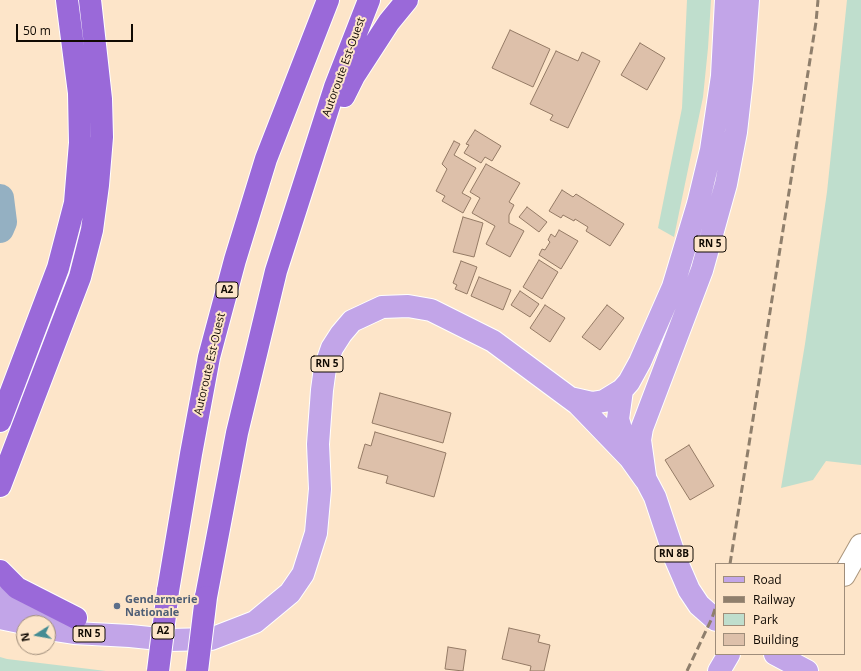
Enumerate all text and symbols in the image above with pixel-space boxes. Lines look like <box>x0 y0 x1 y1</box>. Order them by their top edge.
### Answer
scale bar <box>18 16 135 42</box>
street label: Autoroute Est-Ouest <box>320 16 368 118</box>
text: 50 m <box>23 22 51 39</box>
road number: RN 5 <box>694 236 726 252</box>
road number: A2 <box>216 282 238 298</box>
street label: Autoroute Est-Ouest <box>192 312 228 416</box>
road number: RN 5 <box>311 356 343 372</box>
road number: RN 8B <box>655 546 693 562</box>
legend <box>715 563 845 655</box>
text: Road <box>753 571 782 588</box>
text: Railway <box>753 591 795 608</box>
place label: Gendarmerie Nationale <box>125 593 197 619</box>
marker: Gendarmerie Nationale <box>112 601 122 611</box>
text: Park <box>753 611 778 628</box>
north arrow <box>16 615 56 655</box>
road number: A2 <box>152 623 174 639</box>
road number: RN 5 <box>73 626 105 642</box>
text: N <box>16 631 33 643</box>
text: Building <box>753 631 798 648</box>

